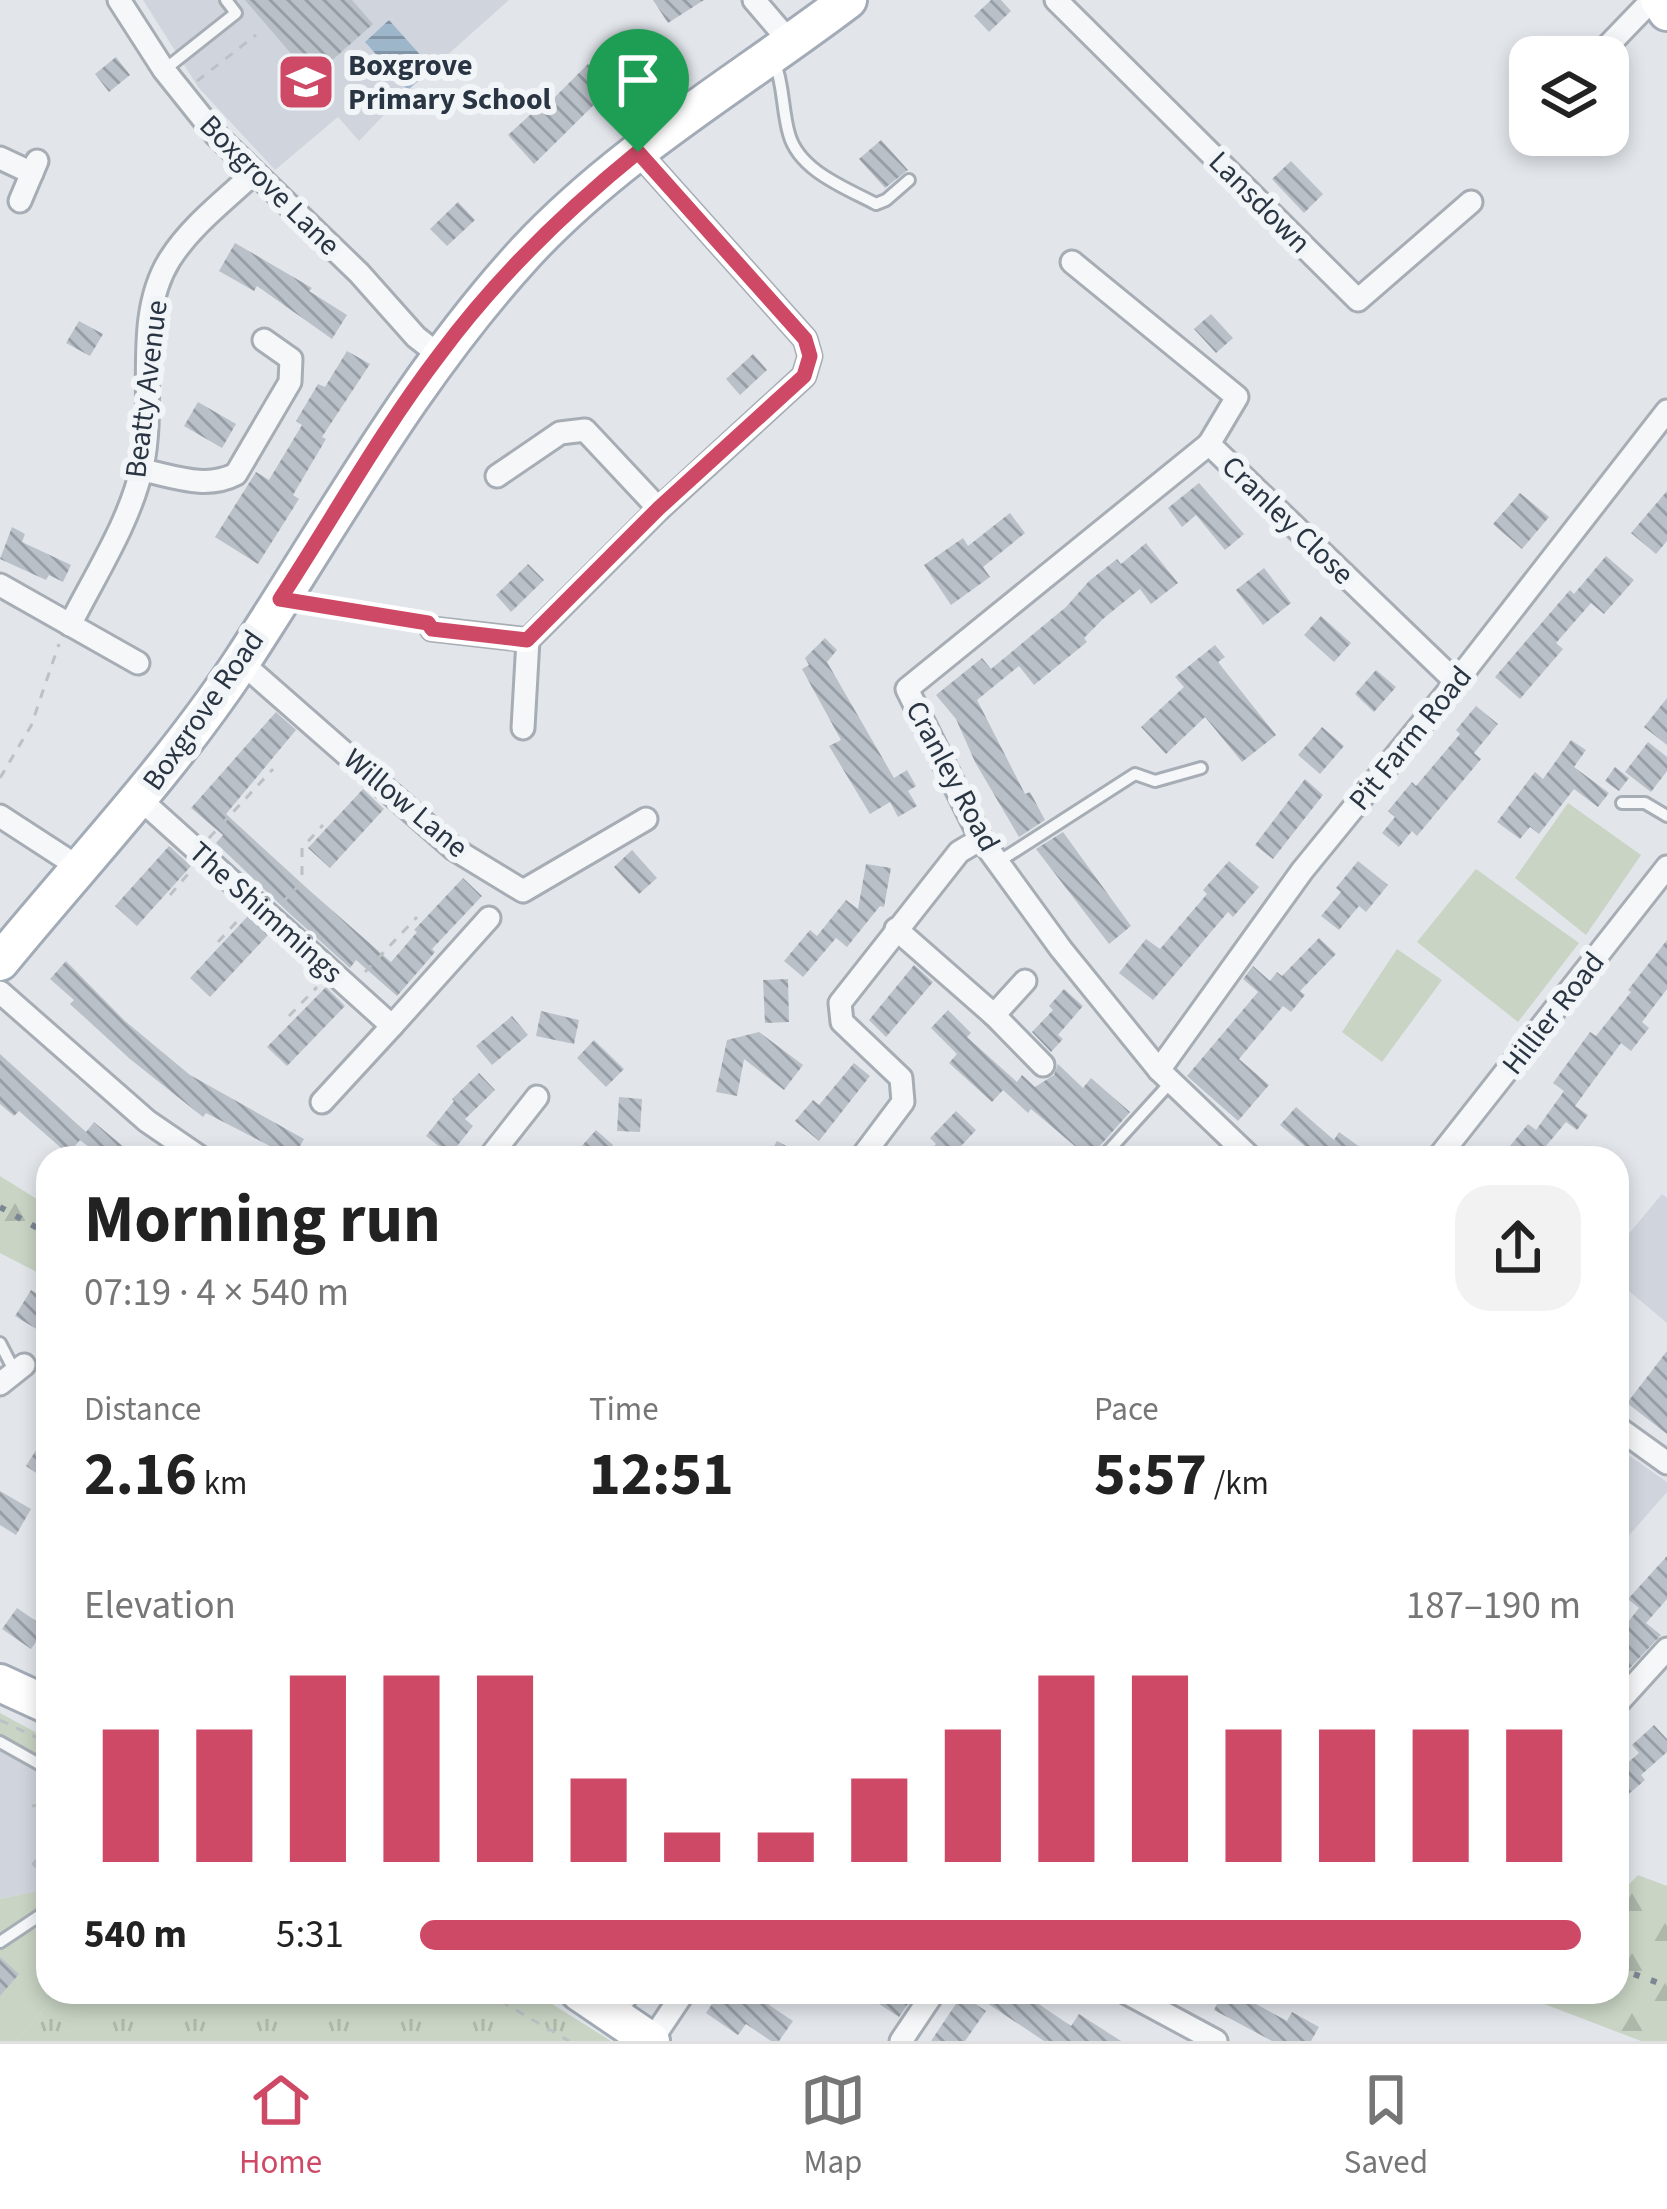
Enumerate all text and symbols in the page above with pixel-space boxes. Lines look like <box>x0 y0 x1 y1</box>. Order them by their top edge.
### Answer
pin <box>587 29 689 152</box>
map controls <box>1509 36 1629 156</box>
button: layers <box>1509 36 1629 156</box>
place label: Boxgrove Primary School <box>348 44 552 121</box>
icon: arrive <box>605 47 671 113</box>
school or university icon: Boxgrove Primary School <box>275 51 337 113</box>
street label: Boxgrove Lane <box>189 105 350 266</box>
street label: Lansdown <box>1199 141 1321 263</box>
street label: Beatty Avenue <box>114 298 179 480</box>
street label: Cranley Close <box>1212 446 1364 595</box>
street label: Boxgrove Road <box>132 621 275 799</box>
street label: Pit Farm Road <box>1339 657 1482 820</box>
street label: Cranley Road <box>895 693 1010 859</box>
street label: Willow Lane <box>334 738 477 868</box>
street label: The Shimmings <box>179 831 352 993</box>
street label: Hillier Road <box>1492 943 1615 1084</box>
text: Morning run <box>84 1173 441 1267</box>
button: share <box>1455 1185 1581 1311</box>
text: 07:19 · 4 × 540 m <box>84 1265 349 1321</box>
text: Distance <box>84 1386 201 1433</box>
text: Time <box>589 1386 659 1433</box>
text: Pace <box>1094 1386 1159 1433</box>
text: 2.16 <box>84 1433 197 1518</box>
text: 12:51 <box>589 1433 734 1518</box>
text: 5:57 <box>1094 1433 1207 1518</box>
text: km <box>197 1460 247 1507</box>
text: /km <box>1207 1460 1269 1507</box>
text: Elevation <box>84 1578 236 1634</box>
text: 187–190 m <box>1406 1578 1581 1634</box>
text: 540 m <box>84 1907 187 1963</box>
text: 5:31 <box>276 1907 344 1963</box>
tab: Home <box>239 2067 322 2186</box>
tab: Map <box>800 2067 866 2186</box>
tab: Saved <box>1344 2067 1428 2186</box>

